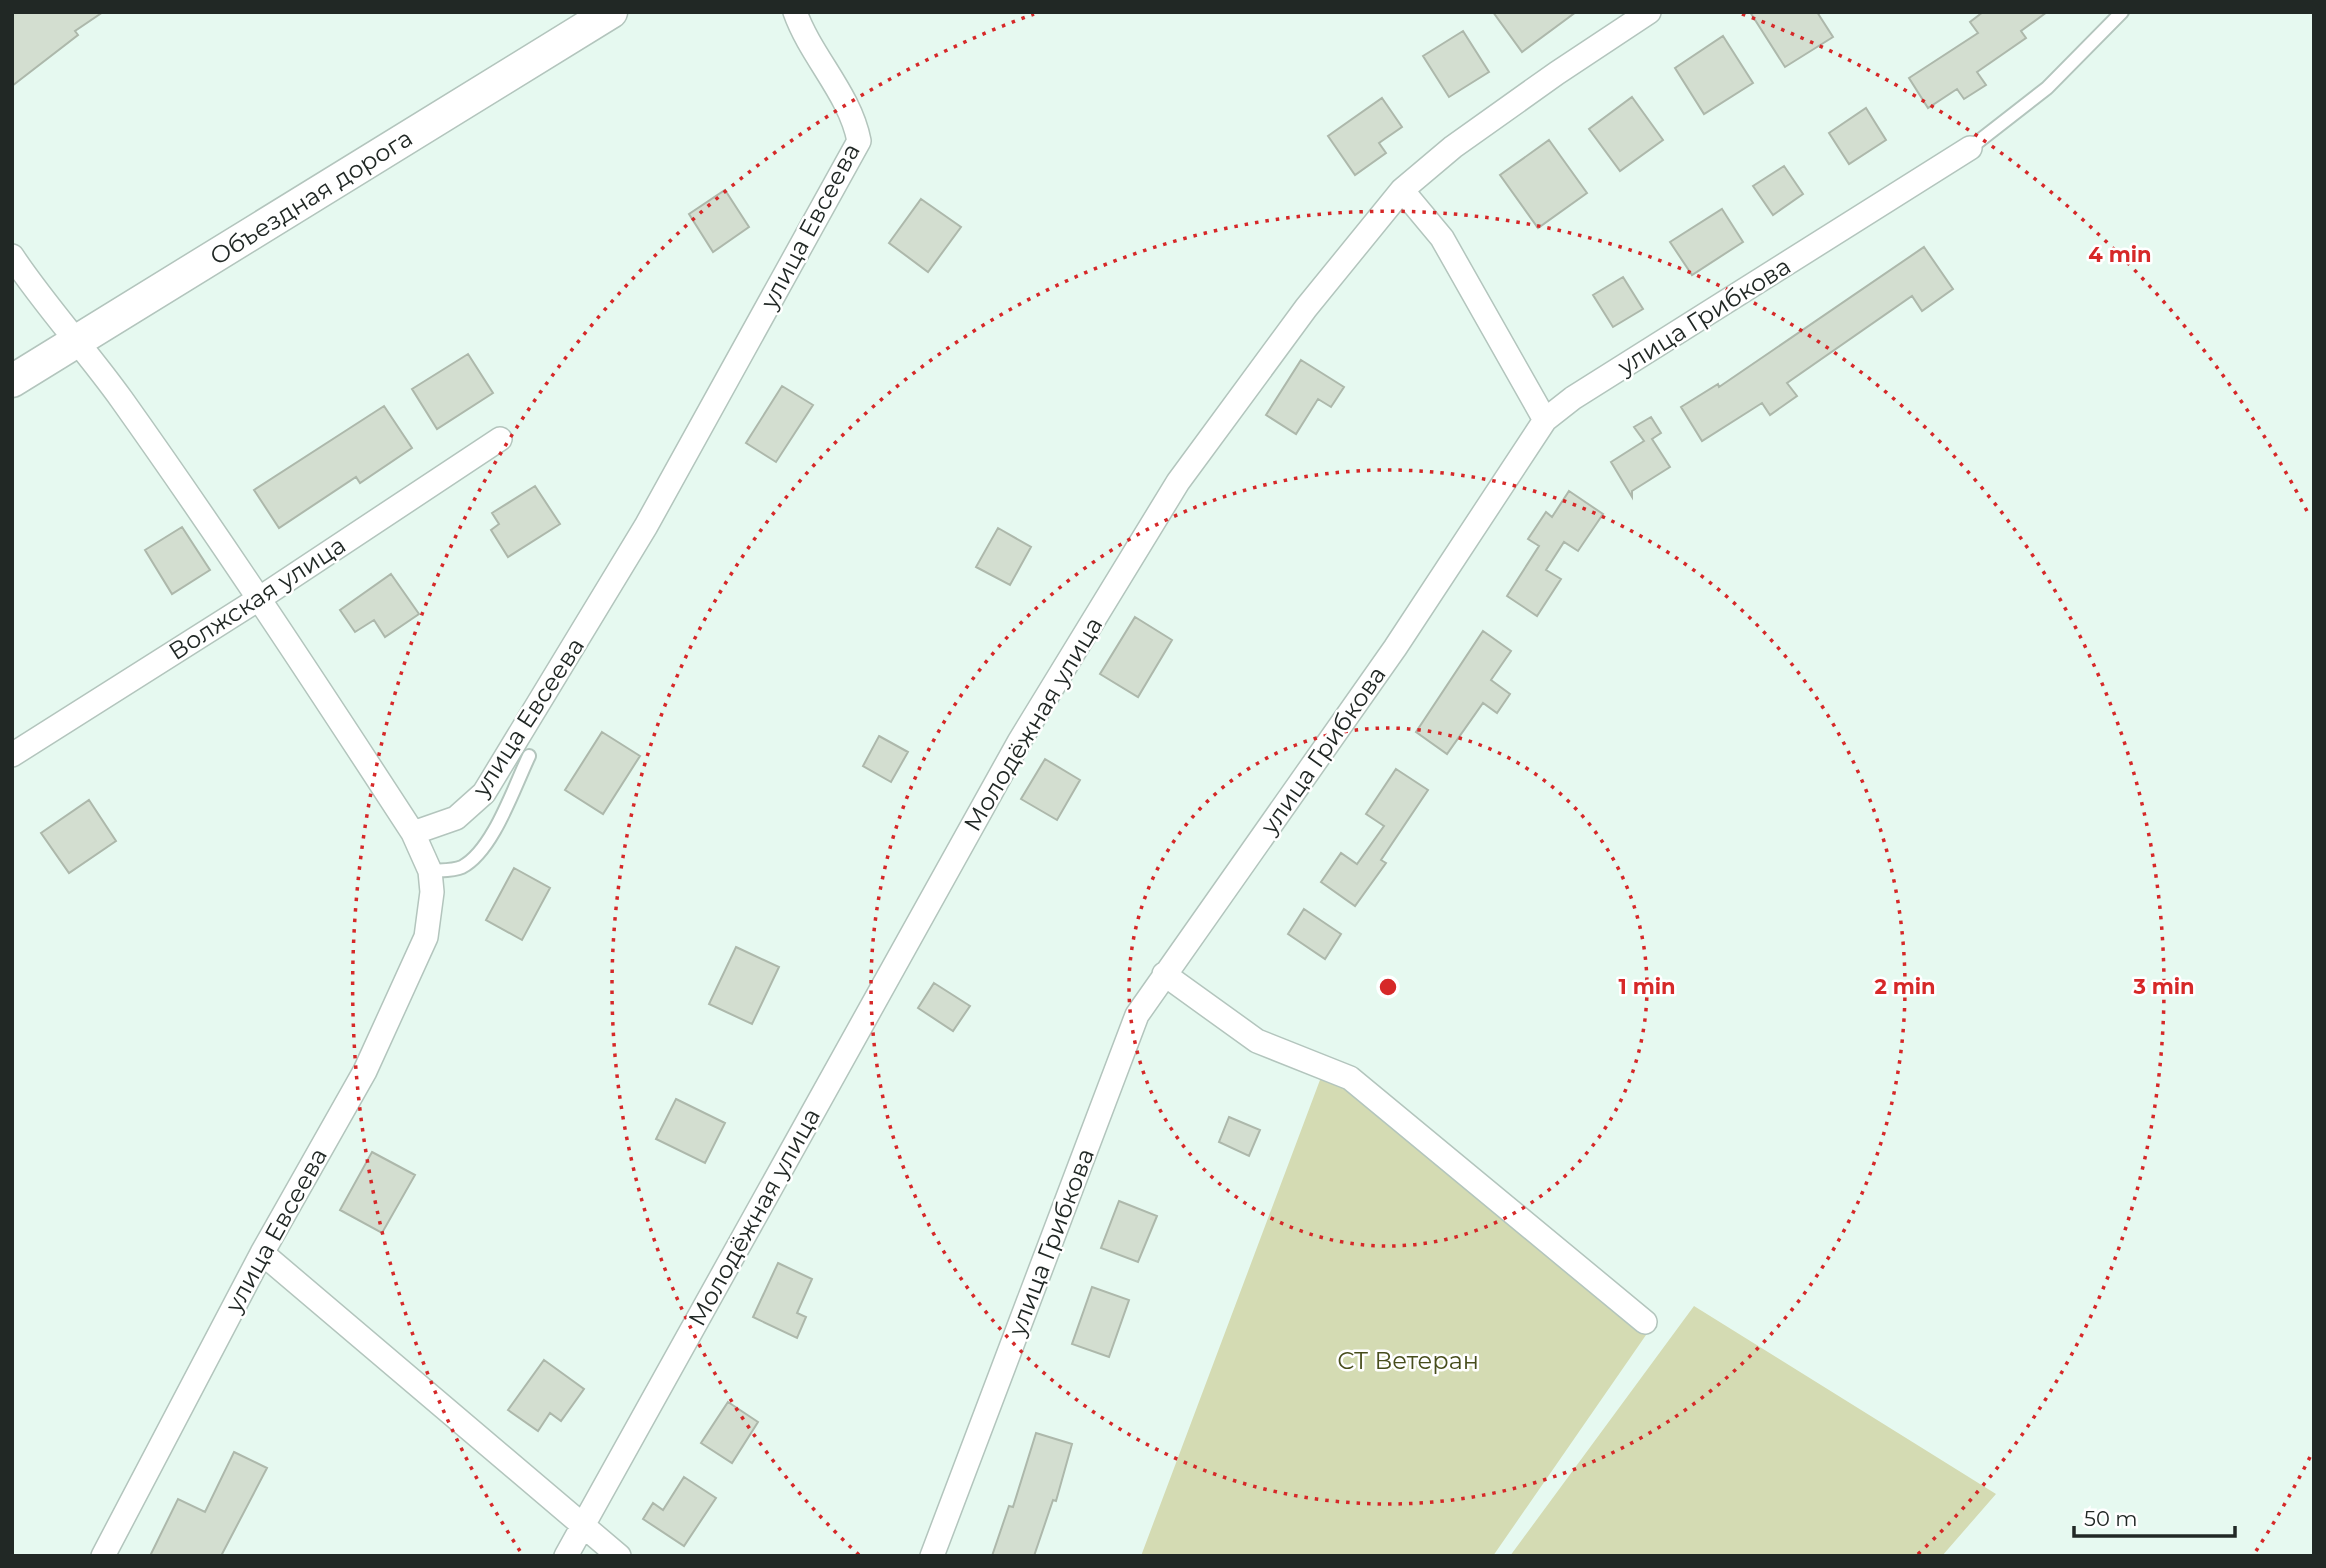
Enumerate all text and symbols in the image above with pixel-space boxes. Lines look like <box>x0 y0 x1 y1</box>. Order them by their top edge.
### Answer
street label: Объездная дорога <box>205 123 417 271</box>
street label: улица Евсеева <box>754 138 866 315</box>
text: 4 min <box>2088 242 2152 267</box>
street label: улица Грибкова <box>1611 251 1796 381</box>
street label: Волжская улица <box>163 530 351 666</box>
street label: Молодёжная улица <box>958 612 1108 836</box>
street label: улица Евсеева <box>465 632 590 803</box>
street label: улица Грибкова <box>1254 660 1392 840</box>
text: 1 min <box>1618 974 1676 999</box>
text: 2 min <box>1874 974 1936 999</box>
text: 3 min <box>2132 974 2195 999</box>
centre of rings <box>1376 975 1400 999</box>
street label: Молодёжная улица <box>682 1103 826 1331</box>
street label: улица Евсеева <box>218 1143 333 1318</box>
street label: улица Грибкова <box>1002 1144 1100 1341</box>
park label: СТ Ветеран <box>1337 1346 1479 1375</box>
scale bar <box>2074 1494 2235 1538</box>
text: 50 m <box>2084 1506 2138 1531</box>

